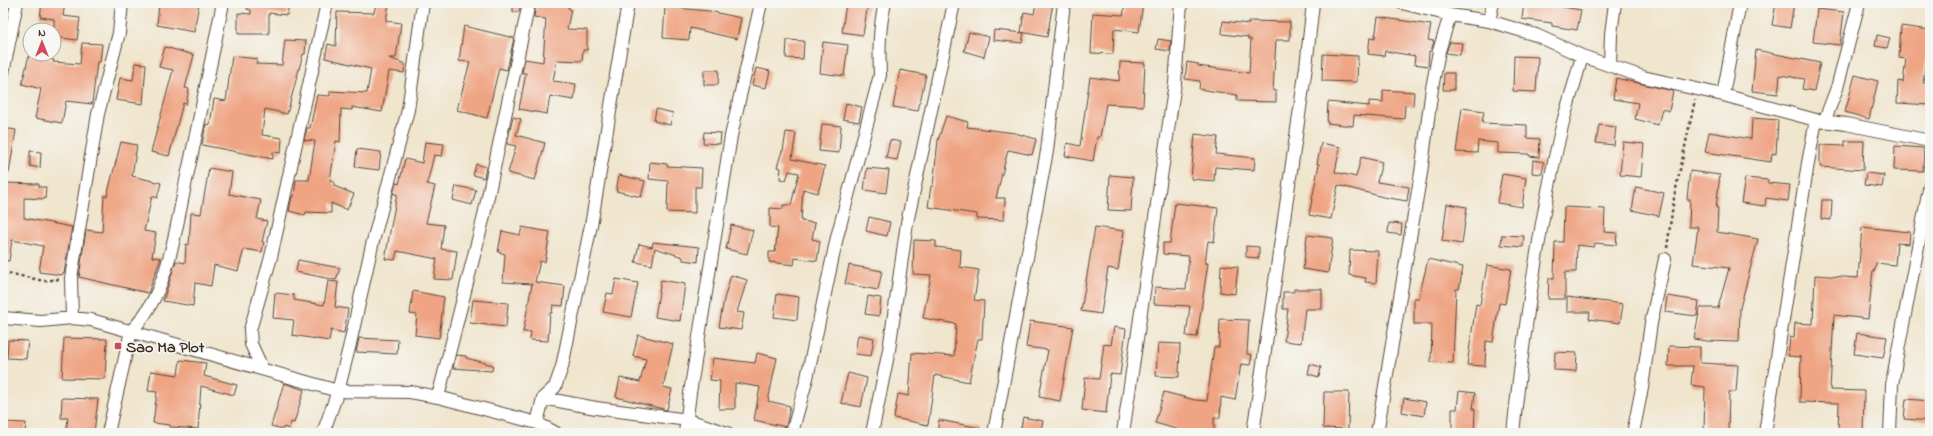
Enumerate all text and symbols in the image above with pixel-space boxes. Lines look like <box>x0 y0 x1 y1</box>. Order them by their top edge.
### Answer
north arrow <box>22 22 62 62</box>
text: N <box>38 25 46 41</box>
place label: Sao Ma Plot <box>126 336 205 360</box>
marker: Sao Ma Plot <box>113 341 123 351</box>

